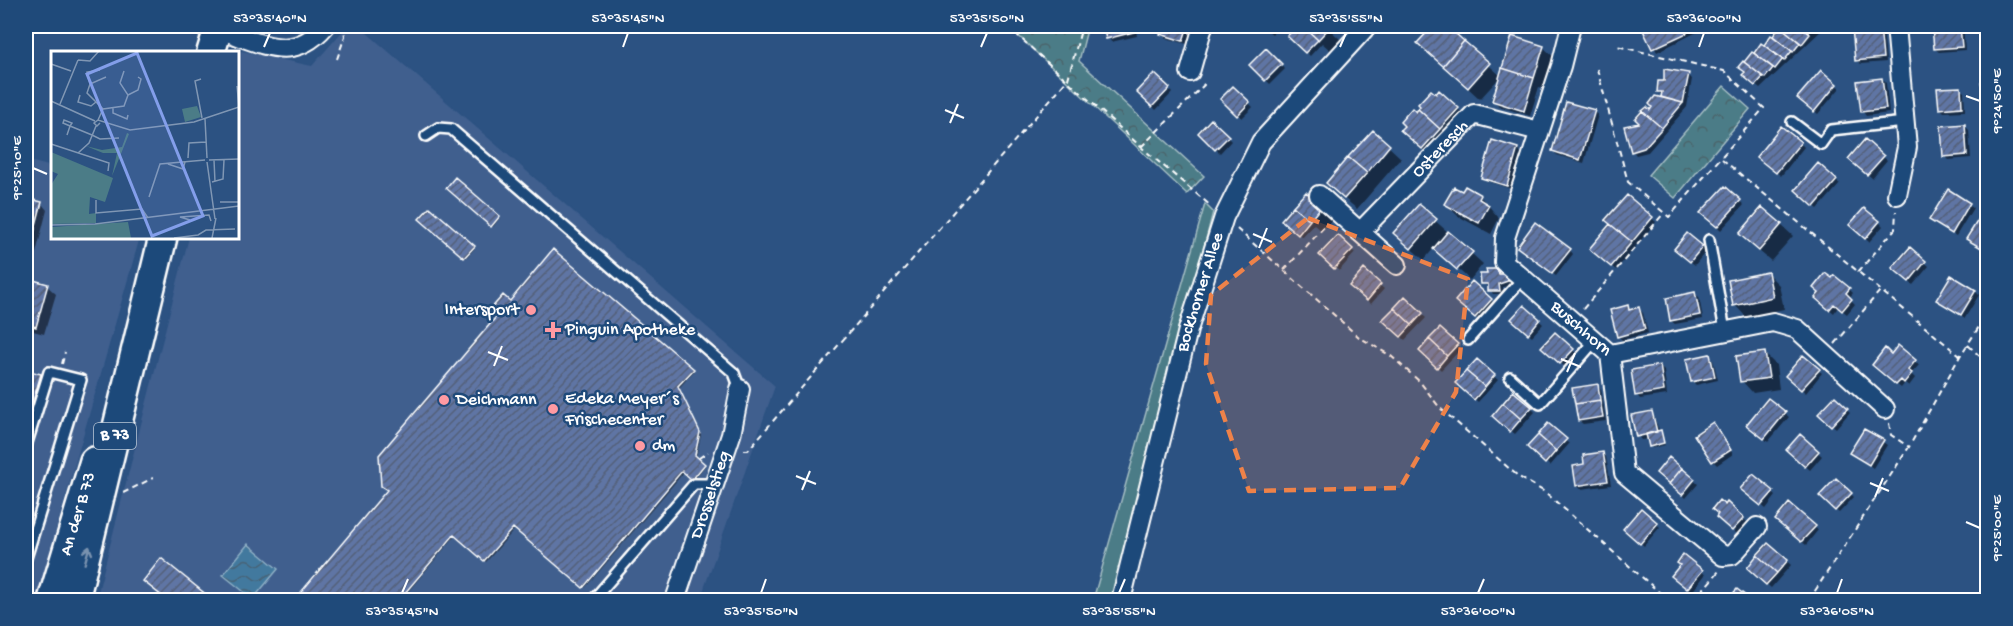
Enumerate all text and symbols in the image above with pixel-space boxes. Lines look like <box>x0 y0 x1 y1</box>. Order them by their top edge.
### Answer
text: 53°35'40"N <box>233 10 307 28</box>
text: 53°35'45"N <box>592 10 665 28</box>
text: 53°35'50"N <box>950 10 1024 28</box>
text: 53°35'55"N <box>1309 10 1383 28</box>
text: 53°36'00"N <box>1667 10 1742 28</box>
inset map <box>51 51 238 238</box>
text: 9°24'50"E <box>1989 68 2007 134</box>
street label: Osteresch <box>1408 115 1473 182</box>
text: 9°25'10"E <box>9 136 27 201</box>
street label: Bockhorner Allee <box>1172 229 1229 355</box>
street label: Buschhorn <box>1545 296 1616 361</box>
place label: Intersport <box>445 300 521 321</box>
marker: Intersport <box>524 303 538 317</box>
place label: Pinguin Apotheke <box>564 320 696 341</box>
marker: Pinguin Apotheke <box>546 323 560 337</box>
place label: Edeka Meyer´s Frischecenter <box>564 389 680 431</box>
place label: Deichmann <box>455 390 537 411</box>
marker: Deichmann <box>437 393 451 407</box>
marker: Edeka Meyer´s Frischecenter <box>546 402 560 416</box>
road number: B 73 <box>94 423 136 449</box>
place label: dm <box>652 436 676 457</box>
marker: dm <box>633 439 647 453</box>
street label: Drosselstieg <box>686 448 735 543</box>
street label: An der B 73 <box>56 470 101 558</box>
text: 9°25'00"E <box>1989 494 2007 562</box>
one-way arrow <box>82 546 93 565</box>
text: 53°35'45"N <box>366 603 439 621</box>
text: 53°35'50"N <box>724 603 798 621</box>
text: 53°35'55"N <box>1082 603 1156 621</box>
text: 53°36'00"N <box>1441 603 1516 621</box>
text: 53°36'05"N <box>1800 603 1874 621</box>

